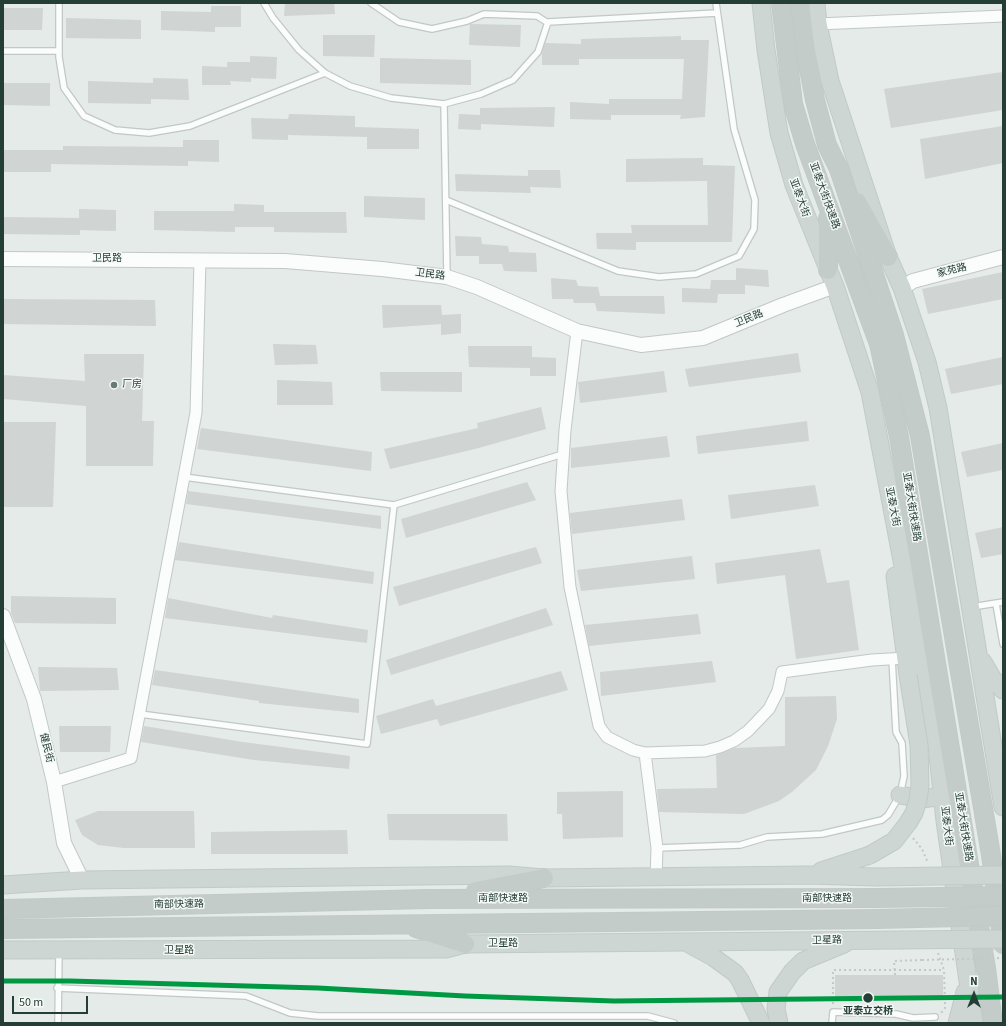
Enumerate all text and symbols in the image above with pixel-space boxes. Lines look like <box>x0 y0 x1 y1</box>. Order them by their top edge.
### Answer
street label: 亚泰大街快速路 <box>806 161 842 231</box>
street label: 亚泰大街 <box>787 177 811 219</box>
street label: 卫民路 <box>92 253 122 265</box>
street label: 家苑路 <box>936 262 968 280</box>
street label: 卫民路 <box>414 267 446 283</box>
street label: 卫民路 <box>733 308 765 330</box>
place label: 厂房 <box>122 379 142 391</box>
marker: 厂房 <box>109 380 119 390</box>
street label: 亚泰大街快速路 <box>900 471 922 543</box>
street label: 亚泰大街 <box>882 486 902 528</box>
street label: 健民街 <box>37 732 55 764</box>
street label: 亚泰大街快速路 <box>952 791 974 863</box>
street label: 亚泰大街 <box>938 805 954 847</box>
street label: 南部快速路 <box>478 893 528 905</box>
street label: 南部快速路 <box>802 893 852 905</box>
street label: 南部快速路 <box>154 899 204 911</box>
street label: 卫星路 <box>812 935 842 947</box>
street label: 卫星路 <box>488 938 518 950</box>
street label: 卫星路 <box>164 945 194 957</box>
north arrow <box>954 974 994 1014</box>
text: N <box>970 974 978 989</box>
scale bar <box>14 988 90 1014</box>
marker: 亚泰立交桥 <box>861 991 875 1005</box>
text: 50 m <box>19 994 43 1011</box>
place label: 亚泰立交桥 <box>843 1006 893 1018</box>

